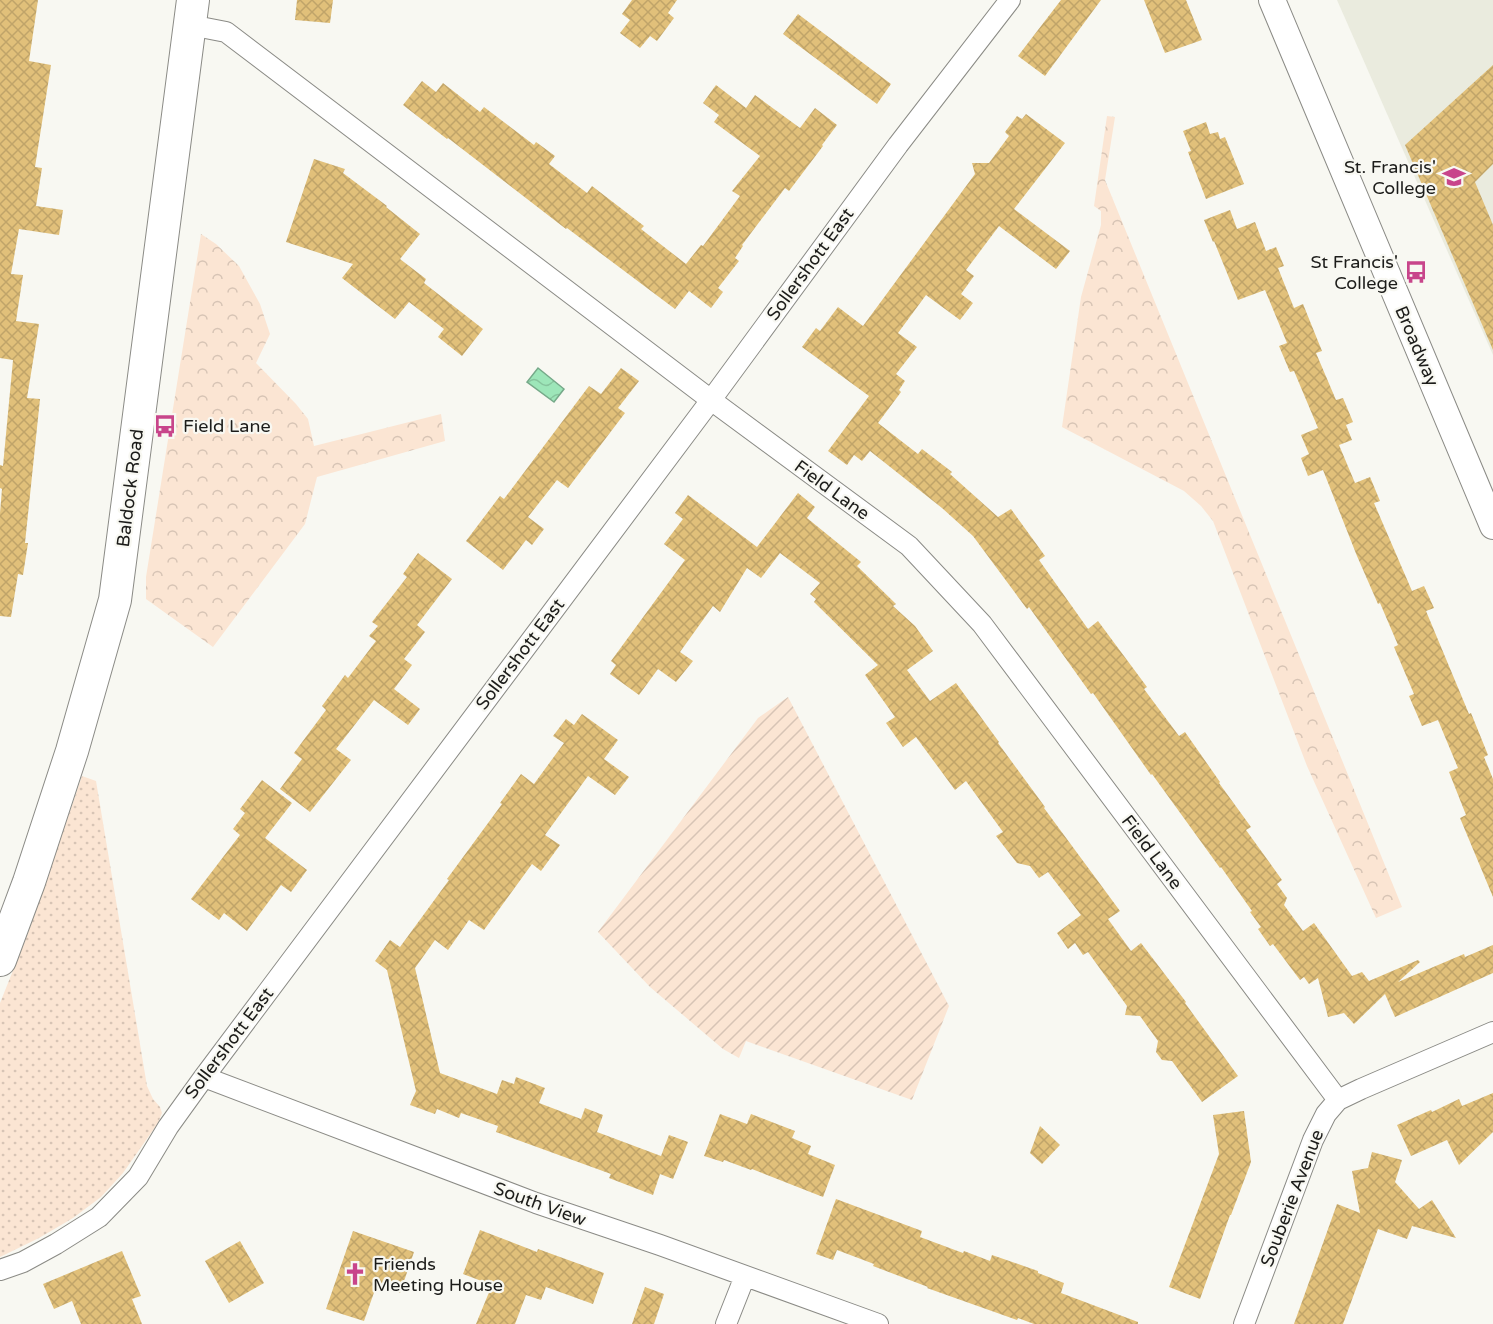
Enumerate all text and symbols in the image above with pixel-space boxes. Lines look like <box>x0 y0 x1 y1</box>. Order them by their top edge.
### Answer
place label: St. Francis' College <box>1344 156 1436 199</box>
school or university icon: St. Francis' College <box>1441 164 1467 190</box>
street label: Sollershott East <box>762 203 858 325</box>
place label: St Francis' College <box>1311 251 1398 294</box>
bus stop icon: St Francis' College <box>1403 259 1429 285</box>
street label: Broadway <box>1390 303 1444 390</box>
bus stop icon: Field Lane <box>152 413 178 439</box>
place label: Field Lane <box>183 415 271 437</box>
street label: Baldock Road <box>112 428 148 548</box>
street label: Field Lane <box>790 455 874 525</box>
street label: Sollershott East <box>471 594 569 714</box>
street label: Field Lane <box>1117 810 1187 894</box>
street label: Sollershott East <box>180 983 278 1103</box>
street label: Souberie Avenue <box>1256 1126 1328 1270</box>
street label: South View <box>491 1177 589 1231</box>
place label: Friends Meeting House <box>373 1253 503 1296</box>
church icon: Friends Meeting House <box>342 1261 368 1287</box>

